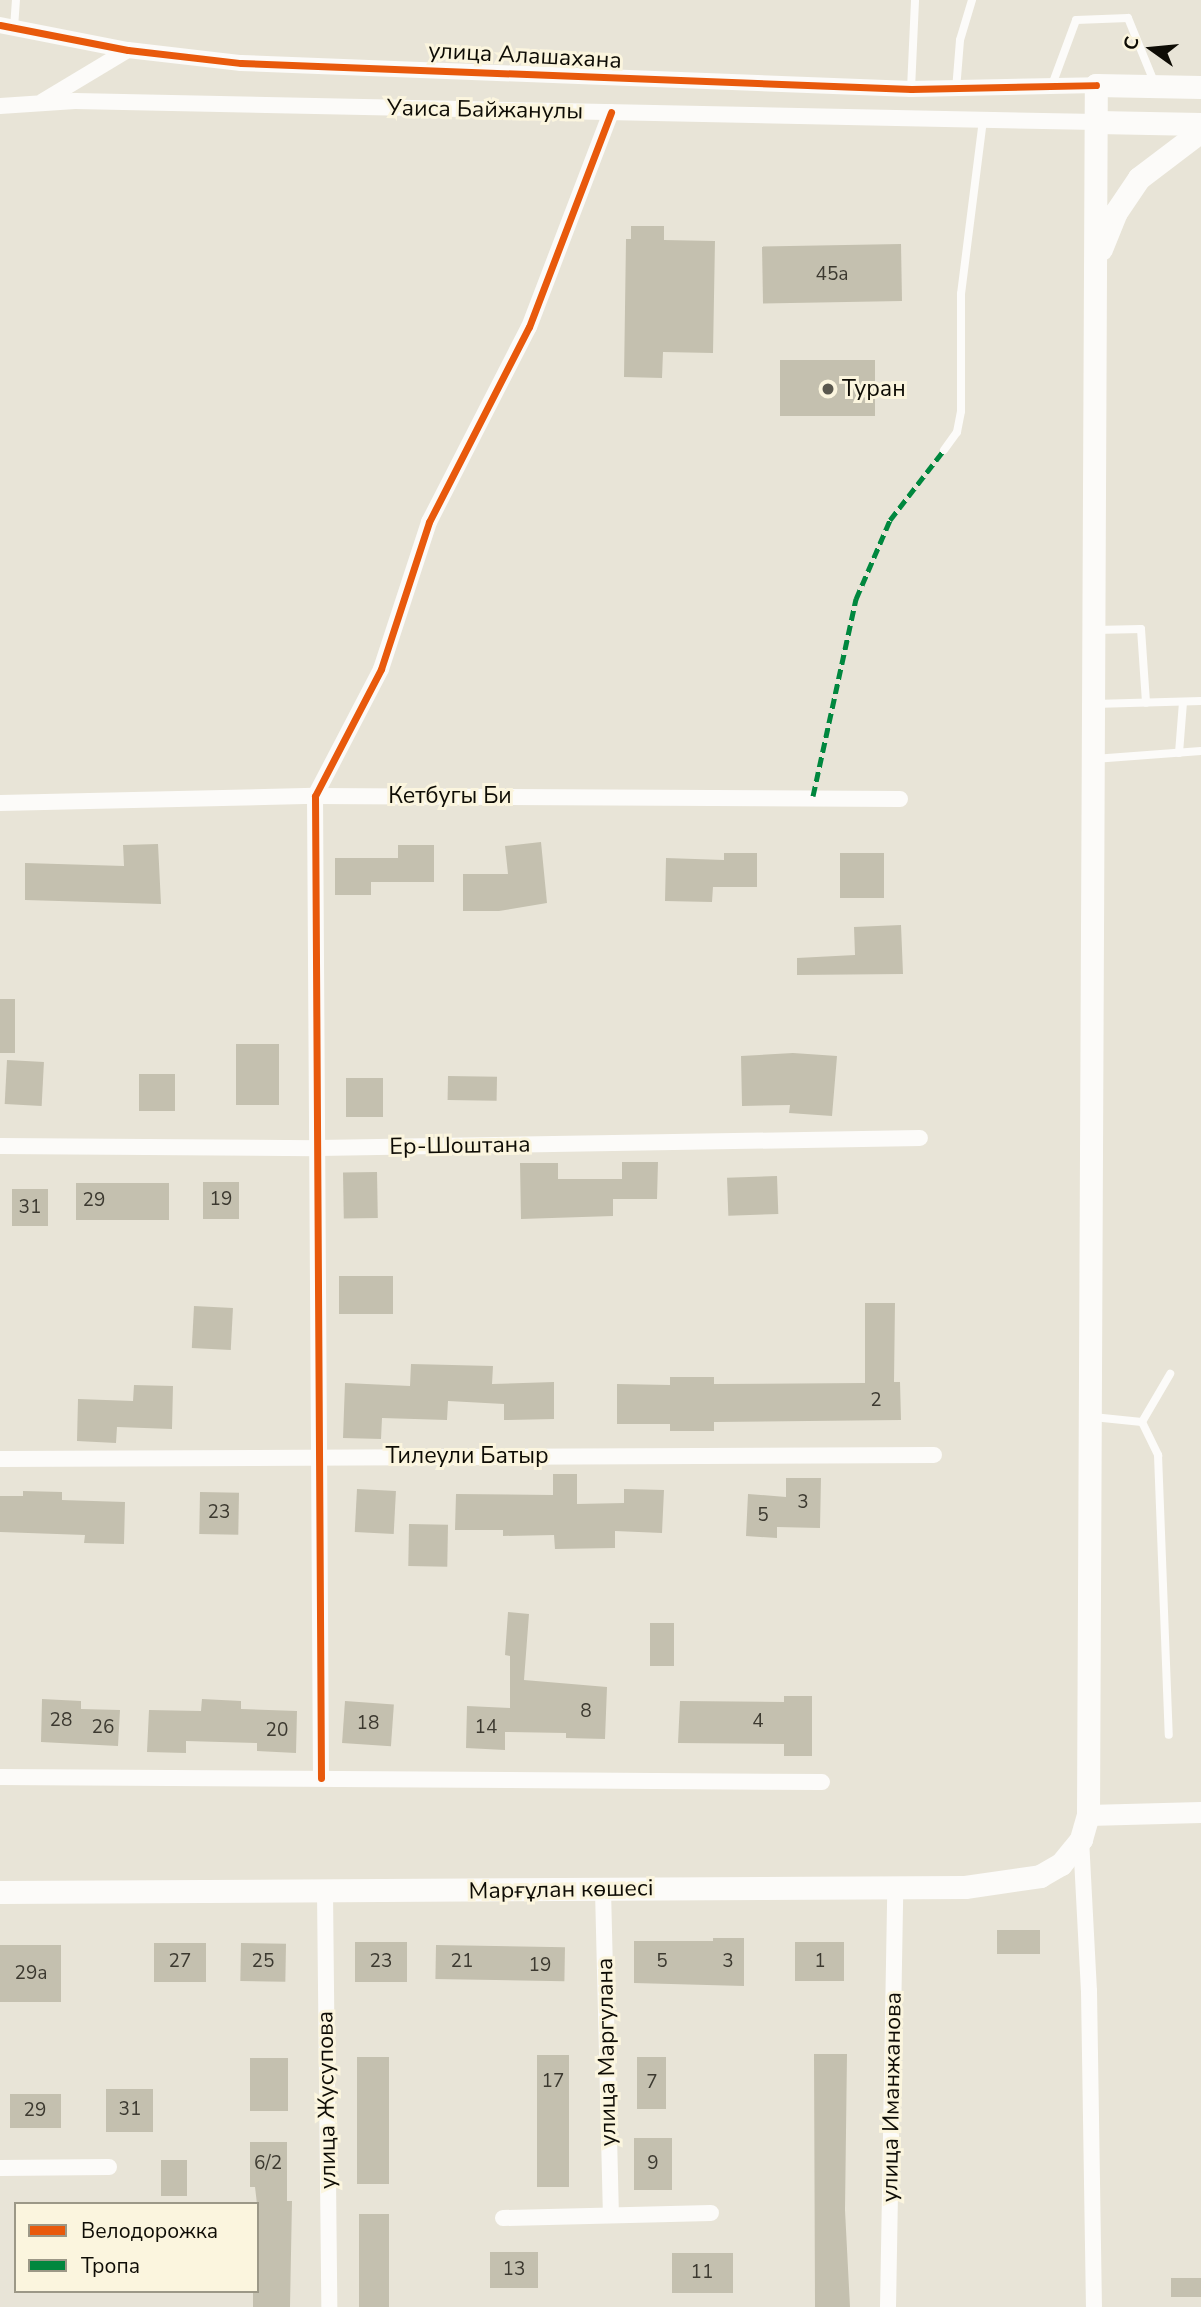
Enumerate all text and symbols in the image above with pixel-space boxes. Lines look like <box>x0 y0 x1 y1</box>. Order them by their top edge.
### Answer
north arrow <box>1117 14 1187 84</box>
text: С <box>1117 34 1146 53</box>
street label: улица Алашахана <box>428 37 622 75</box>
street label: Уаиса Байжанулы <box>387 94 583 126</box>
house number: 45а <box>815 264 849 286</box>
place label: Туран <box>842 375 906 403</box>
marker: Туран <box>820 381 836 397</box>
street label: Кетбугы Би <box>388 782 512 810</box>
street label: Ер-Шоштана <box>389 1131 531 1161</box>
house number: 19 <box>210 1189 232 1211</box>
house number: 29 <box>83 1190 105 1212</box>
house number: 31 <box>19 1197 41 1219</box>
house number: 2 <box>870 1390 882 1412</box>
street label: Тилеули Батыр <box>385 1442 549 1470</box>
house number: 3 <box>797 1492 809 1514</box>
house number: 23 <box>208 1502 230 1524</box>
house number: 5 <box>757 1505 769 1527</box>
house number: 8 <box>580 1701 592 1723</box>
house number: 28 <box>50 1710 72 1732</box>
house number: 4 <box>752 1711 764 1733</box>
house number: 18 <box>357 1713 379 1735</box>
house number: 26 <box>92 1717 114 1739</box>
house number: 14 <box>475 1717 497 1739</box>
house number: 20 <box>266 1720 288 1742</box>
street label: Марғұлан көшесі <box>468 1875 654 1905</box>
house number: 27 <box>169 1951 191 1973</box>
house number: 25 <box>252 1951 274 1973</box>
house number: 23 <box>370 1951 392 1973</box>
house number: 21 <box>451 1951 473 1973</box>
house number: 5 <box>656 1951 668 1973</box>
house number: 3 <box>722 1951 734 1973</box>
house number: 1 <box>814 1951 826 1973</box>
house number: 19 <box>529 1955 551 1977</box>
street label: улица Маргулана <box>592 1957 622 2147</box>
house number: 29а <box>14 1963 48 1985</box>
street label: улица Иманжанова <box>876 1992 908 2202</box>
street label: улица Жусупова <box>312 2011 342 2189</box>
house number: 17 <box>542 2071 564 2093</box>
house number: 7 <box>646 2072 658 2094</box>
house number: 31 <box>119 2099 141 2121</box>
house number: 29 <box>24 2100 46 2122</box>
house number: 6/2 <box>254 2153 282 2175</box>
house number: 9 <box>647 2153 659 2175</box>
legend <box>14 2202 259 2293</box>
text: Велодорожка <box>81 2217 218 2245</box>
text: Тропа <box>81 2252 140 2280</box>
house number: 13 <box>503 2259 525 2281</box>
house number: 11 <box>691 2262 713 2284</box>

